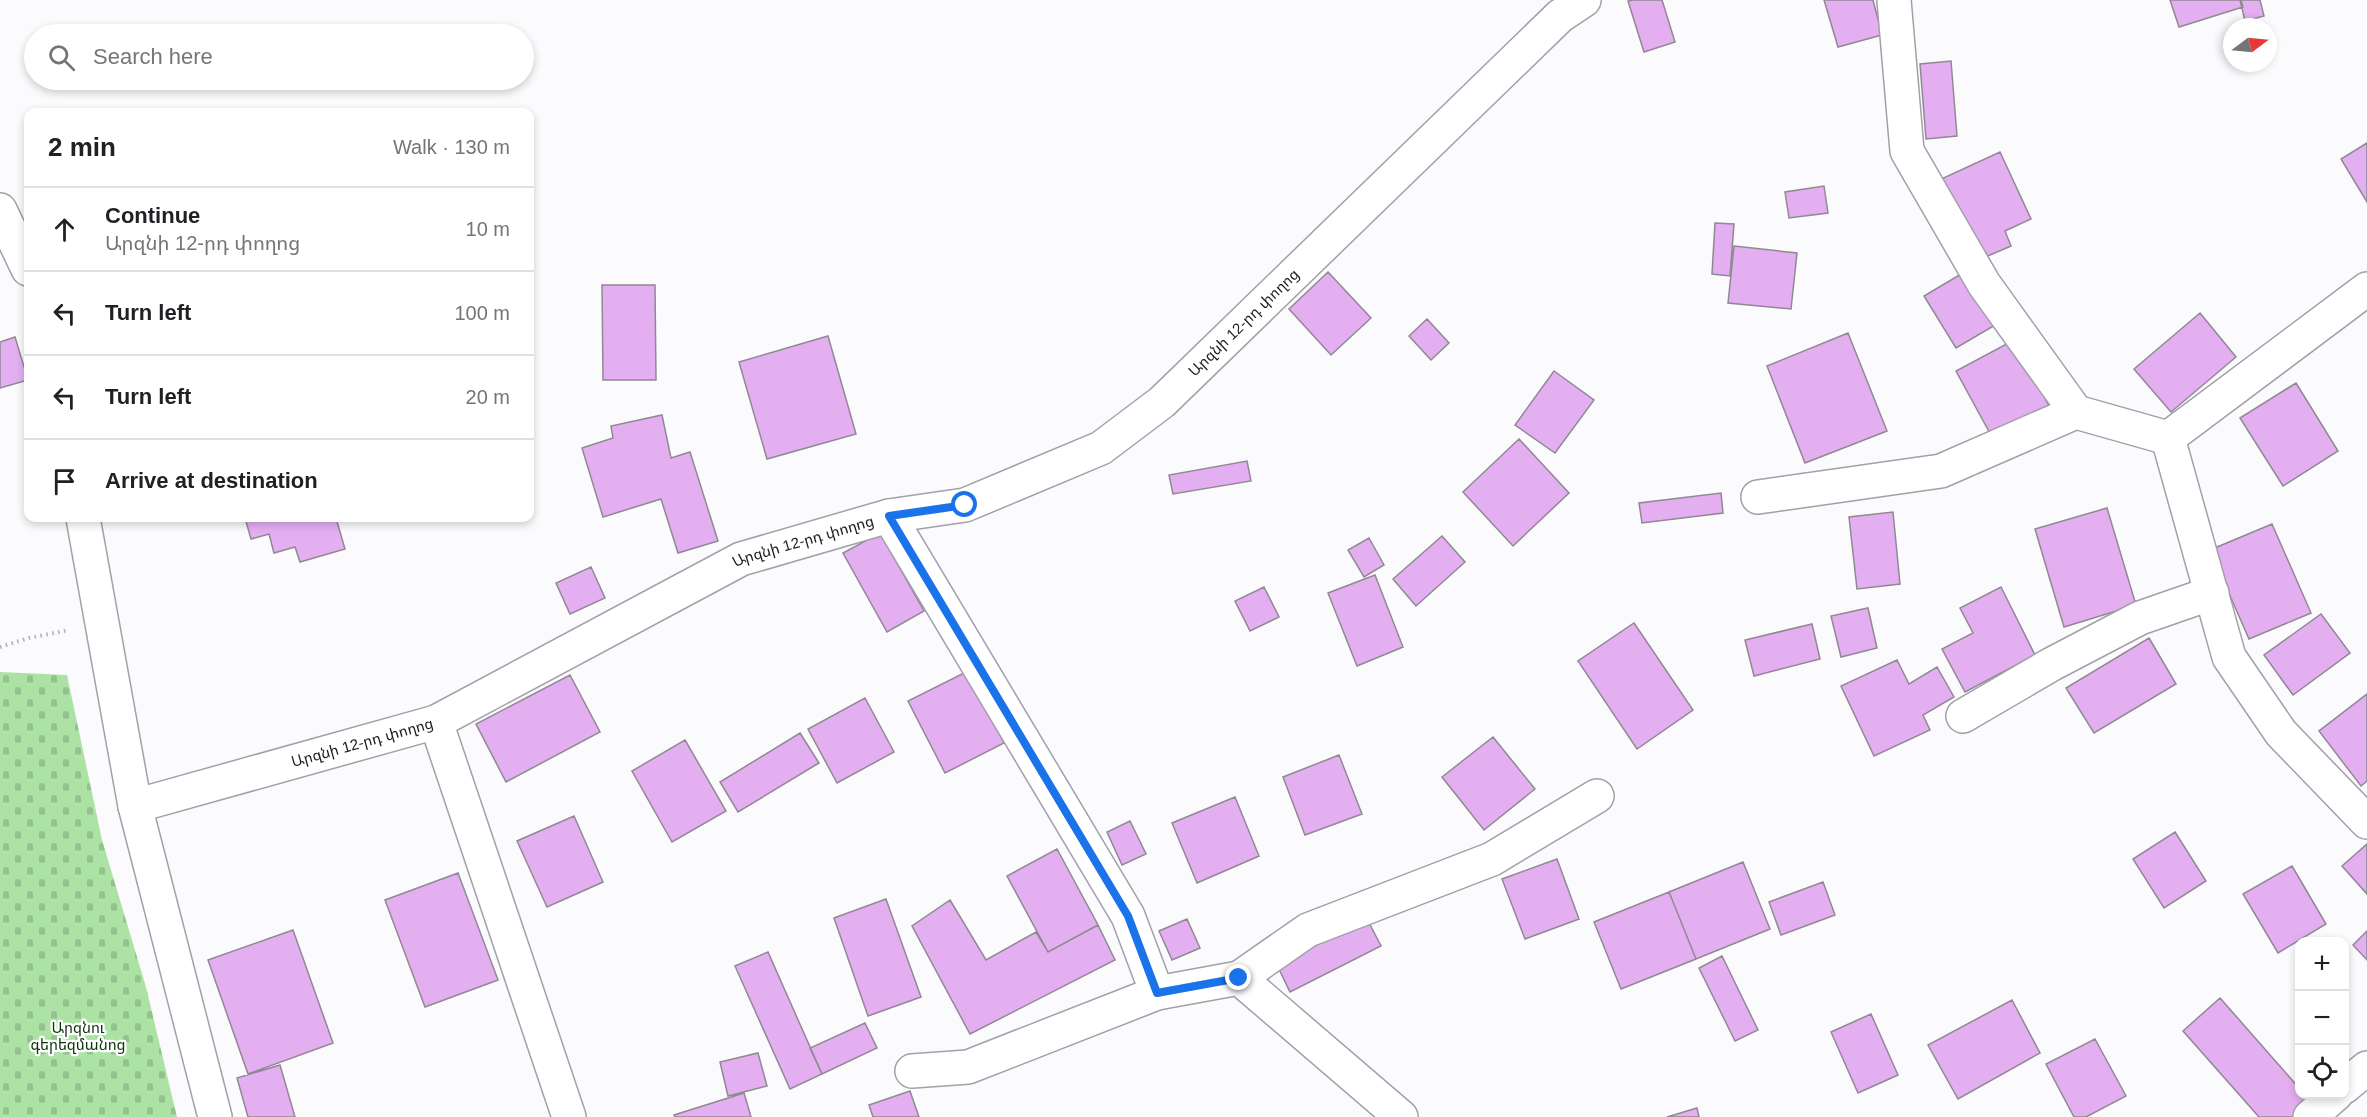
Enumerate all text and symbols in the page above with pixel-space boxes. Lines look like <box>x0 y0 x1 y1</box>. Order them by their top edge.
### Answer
north arrow <box>2223 18 2277 72</box>
search box <box>24 24 534 90</box>
icon: search <box>45 41 78 74</box>
text: Search here <box>93 44 213 69</box>
text: 2 min <box>48 132 116 162</box>
text: Walk · 130 m <box>393 136 510 158</box>
text: Continue <box>105 203 200 228</box>
icon: ahead <box>48 213 81 246</box>
text: 10 m <box>466 218 510 240</box>
text: Արզնի 12-րդ փողոց <box>105 232 300 254</box>
street label: Արզնի 12-րդ փողոց <box>1185 265 1303 379</box>
icon: left <box>48 297 81 330</box>
text: Turn left <box>105 300 191 325</box>
text: 100 m <box>454 302 510 324</box>
icon: left <box>48 381 81 414</box>
text: Turn left <box>105 384 191 409</box>
text: 20 m <box>466 386 510 408</box>
icon: arrive <box>48 465 81 498</box>
text: Arrive at destination <box>105 468 318 493</box>
route start <box>951 491 977 517</box>
street label: Արզնի 12-րդ փողոց <box>729 512 876 570</box>
street label: Արզնի 12-րդ փողոց <box>289 714 435 770</box>
map controls <box>2295 937 2349 1099</box>
button: + <box>2295 937 2349 991</box>
route end <box>1225 964 1251 990</box>
button: − <box>2295 991 2349 1045</box>
park label: Արզնու գերեզմանոց <box>30 1019 126 1054</box>
button: locate <box>2295 1045 2349 1099</box>

